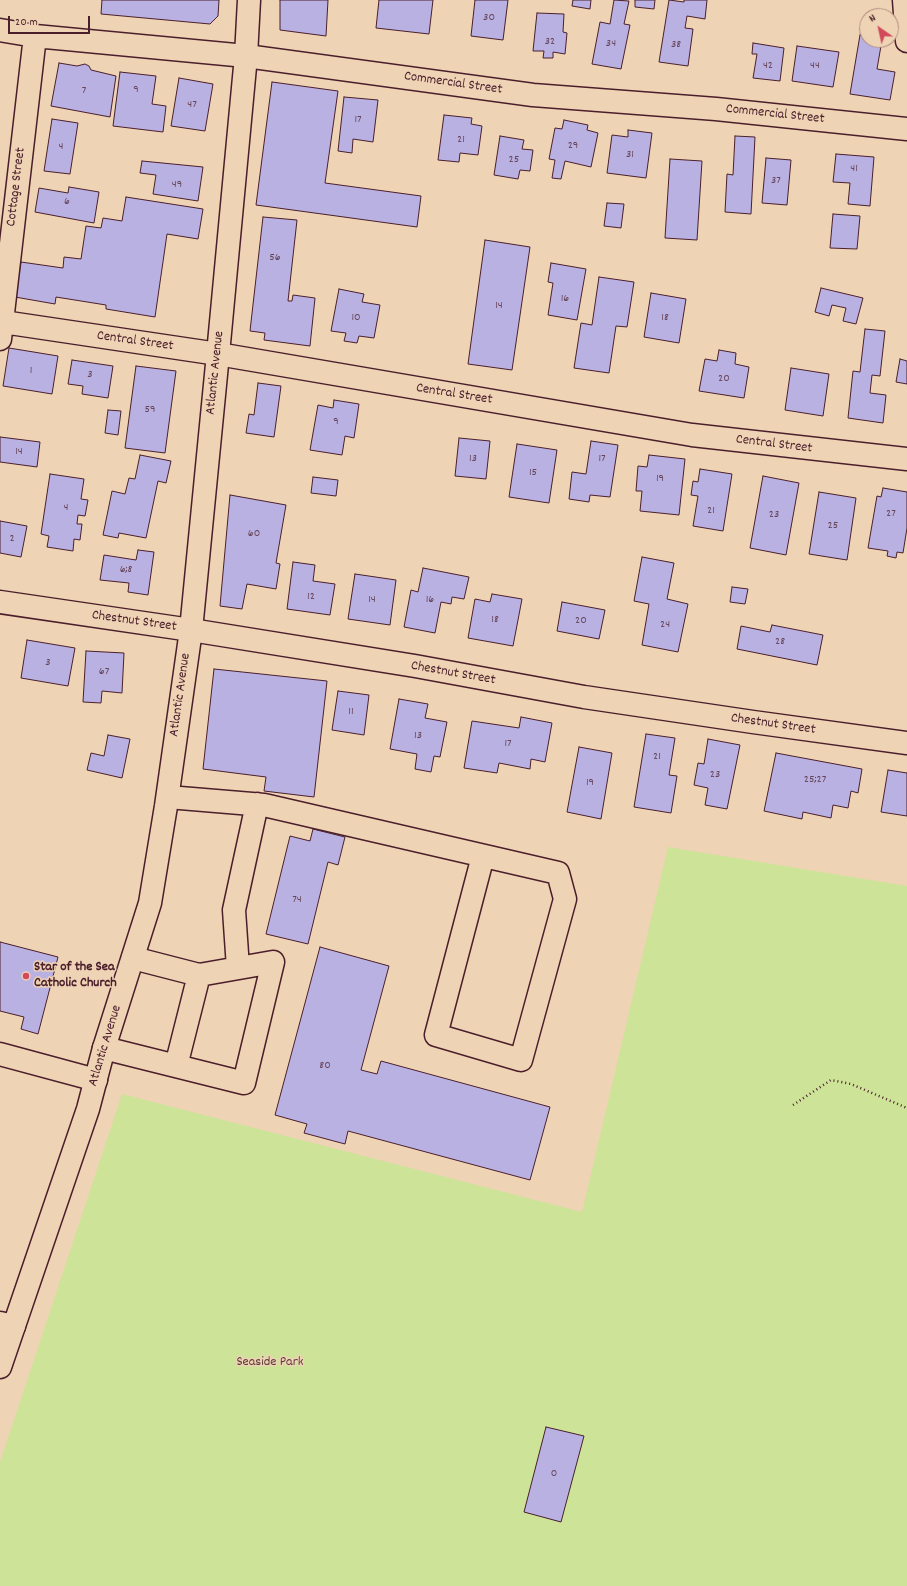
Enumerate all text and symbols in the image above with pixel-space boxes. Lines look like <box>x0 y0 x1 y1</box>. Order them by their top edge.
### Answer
scale bar <box>10 8 92 34</box>
north arrow <box>859 8 899 48</box>
house number: 30 <box>483 11 495 25</box>
text: N <box>866 11 880 27</box>
text: 20 m <box>15 14 38 31</box>
house number: 32 <box>545 35 555 49</box>
house number: 34 <box>606 37 616 51</box>
house number: 38 <box>671 38 681 52</box>
house number: 42 <box>763 59 773 73</box>
house number: 44 <box>810 59 820 73</box>
street label: Commercial Street <box>403 69 503 99</box>
house number: 9 <box>133 83 139 97</box>
house number: 7 <box>82 84 86 98</box>
house number: 47 <box>187 98 197 112</box>
street label: Commercial Street <box>725 101 825 129</box>
house number: 17 <box>354 113 362 127</box>
house number: 21 <box>457 133 465 147</box>
house number: 29 <box>568 139 578 153</box>
house number: 4 <box>59 140 63 154</box>
street label: Cottage Street <box>4 146 30 228</box>
house number: 31 <box>626 148 634 162</box>
house number: 25 <box>509 153 519 167</box>
house number: 41 <box>850 162 858 176</box>
house number: 37 <box>771 174 781 188</box>
house number: 49 <box>172 178 182 192</box>
house number: 6 <box>64 195 70 209</box>
house number: 56 <box>269 251 281 265</box>
house number: 16 <box>561 292 569 306</box>
house number: 14 <box>495 299 503 313</box>
house number: 10 <box>351 311 361 325</box>
house number: 18 <box>661 311 669 325</box>
street label: Central Street <box>96 328 174 356</box>
street label: Atlantic Avenue <box>203 330 229 416</box>
house number: 1 <box>30 364 32 378</box>
house number: 3 <box>87 368 93 382</box>
house number: 20 <box>718 372 730 386</box>
street label: Central Street <box>415 381 493 409</box>
house number: 59 <box>144 403 156 417</box>
house number: 9 <box>333 415 339 429</box>
street label: Central Street <box>735 432 813 458</box>
house number: 14 <box>15 445 23 459</box>
house number: 13 <box>469 452 477 466</box>
house number: 17 <box>598 452 606 466</box>
house number: 15 <box>529 466 537 480</box>
house number: 19 <box>656 472 664 486</box>
house number: 4 <box>64 501 68 515</box>
house number: 21 <box>707 504 715 518</box>
house number: 27 <box>886 507 896 521</box>
house number: 23 <box>769 508 779 522</box>
house number: 25 <box>828 519 838 533</box>
house number: 60 <box>248 527 260 541</box>
house number: 2 <box>9 532 15 546</box>
house number: 6;8 <box>120 563 132 577</box>
house number: 12 <box>307 590 315 604</box>
house number: 14 <box>368 593 376 607</box>
house number: 16 <box>426 593 434 607</box>
street label: Chestnut Street <box>91 608 177 636</box>
house number: 18 <box>491 613 499 627</box>
house number: 20 <box>575 614 587 628</box>
house number: 24 <box>660 618 670 632</box>
house number: 28 <box>775 635 785 649</box>
street label: Atlantic Avenue <box>167 652 195 738</box>
house number: 3 <box>45 656 51 670</box>
street label: Chestnut Street <box>409 658 497 690</box>
house number: 67 <box>99 665 109 679</box>
house number: 11 <box>348 705 354 719</box>
street label: Chestnut Street <box>730 711 816 739</box>
house number: 13 <box>414 729 422 743</box>
house number: 17 <box>504 737 512 751</box>
house number: 21 <box>653 750 661 764</box>
house number: 23 <box>710 768 720 782</box>
house number: 25;27 <box>804 773 826 787</box>
house number: 19 <box>586 776 594 790</box>
house number: 74 <box>292 893 302 907</box>
place label: Star of the Sea Catholic Church <box>34 960 117 992</box>
marker: Star of the Sea Catholic Church <box>21 971 31 981</box>
street label: Atlantic Avenue <box>86 1003 126 1089</box>
house number: 80 <box>319 1059 331 1073</box>
park label: Seaside Park <box>236 1355 304 1371</box>
house number: 0 <box>551 1467 557 1481</box>

